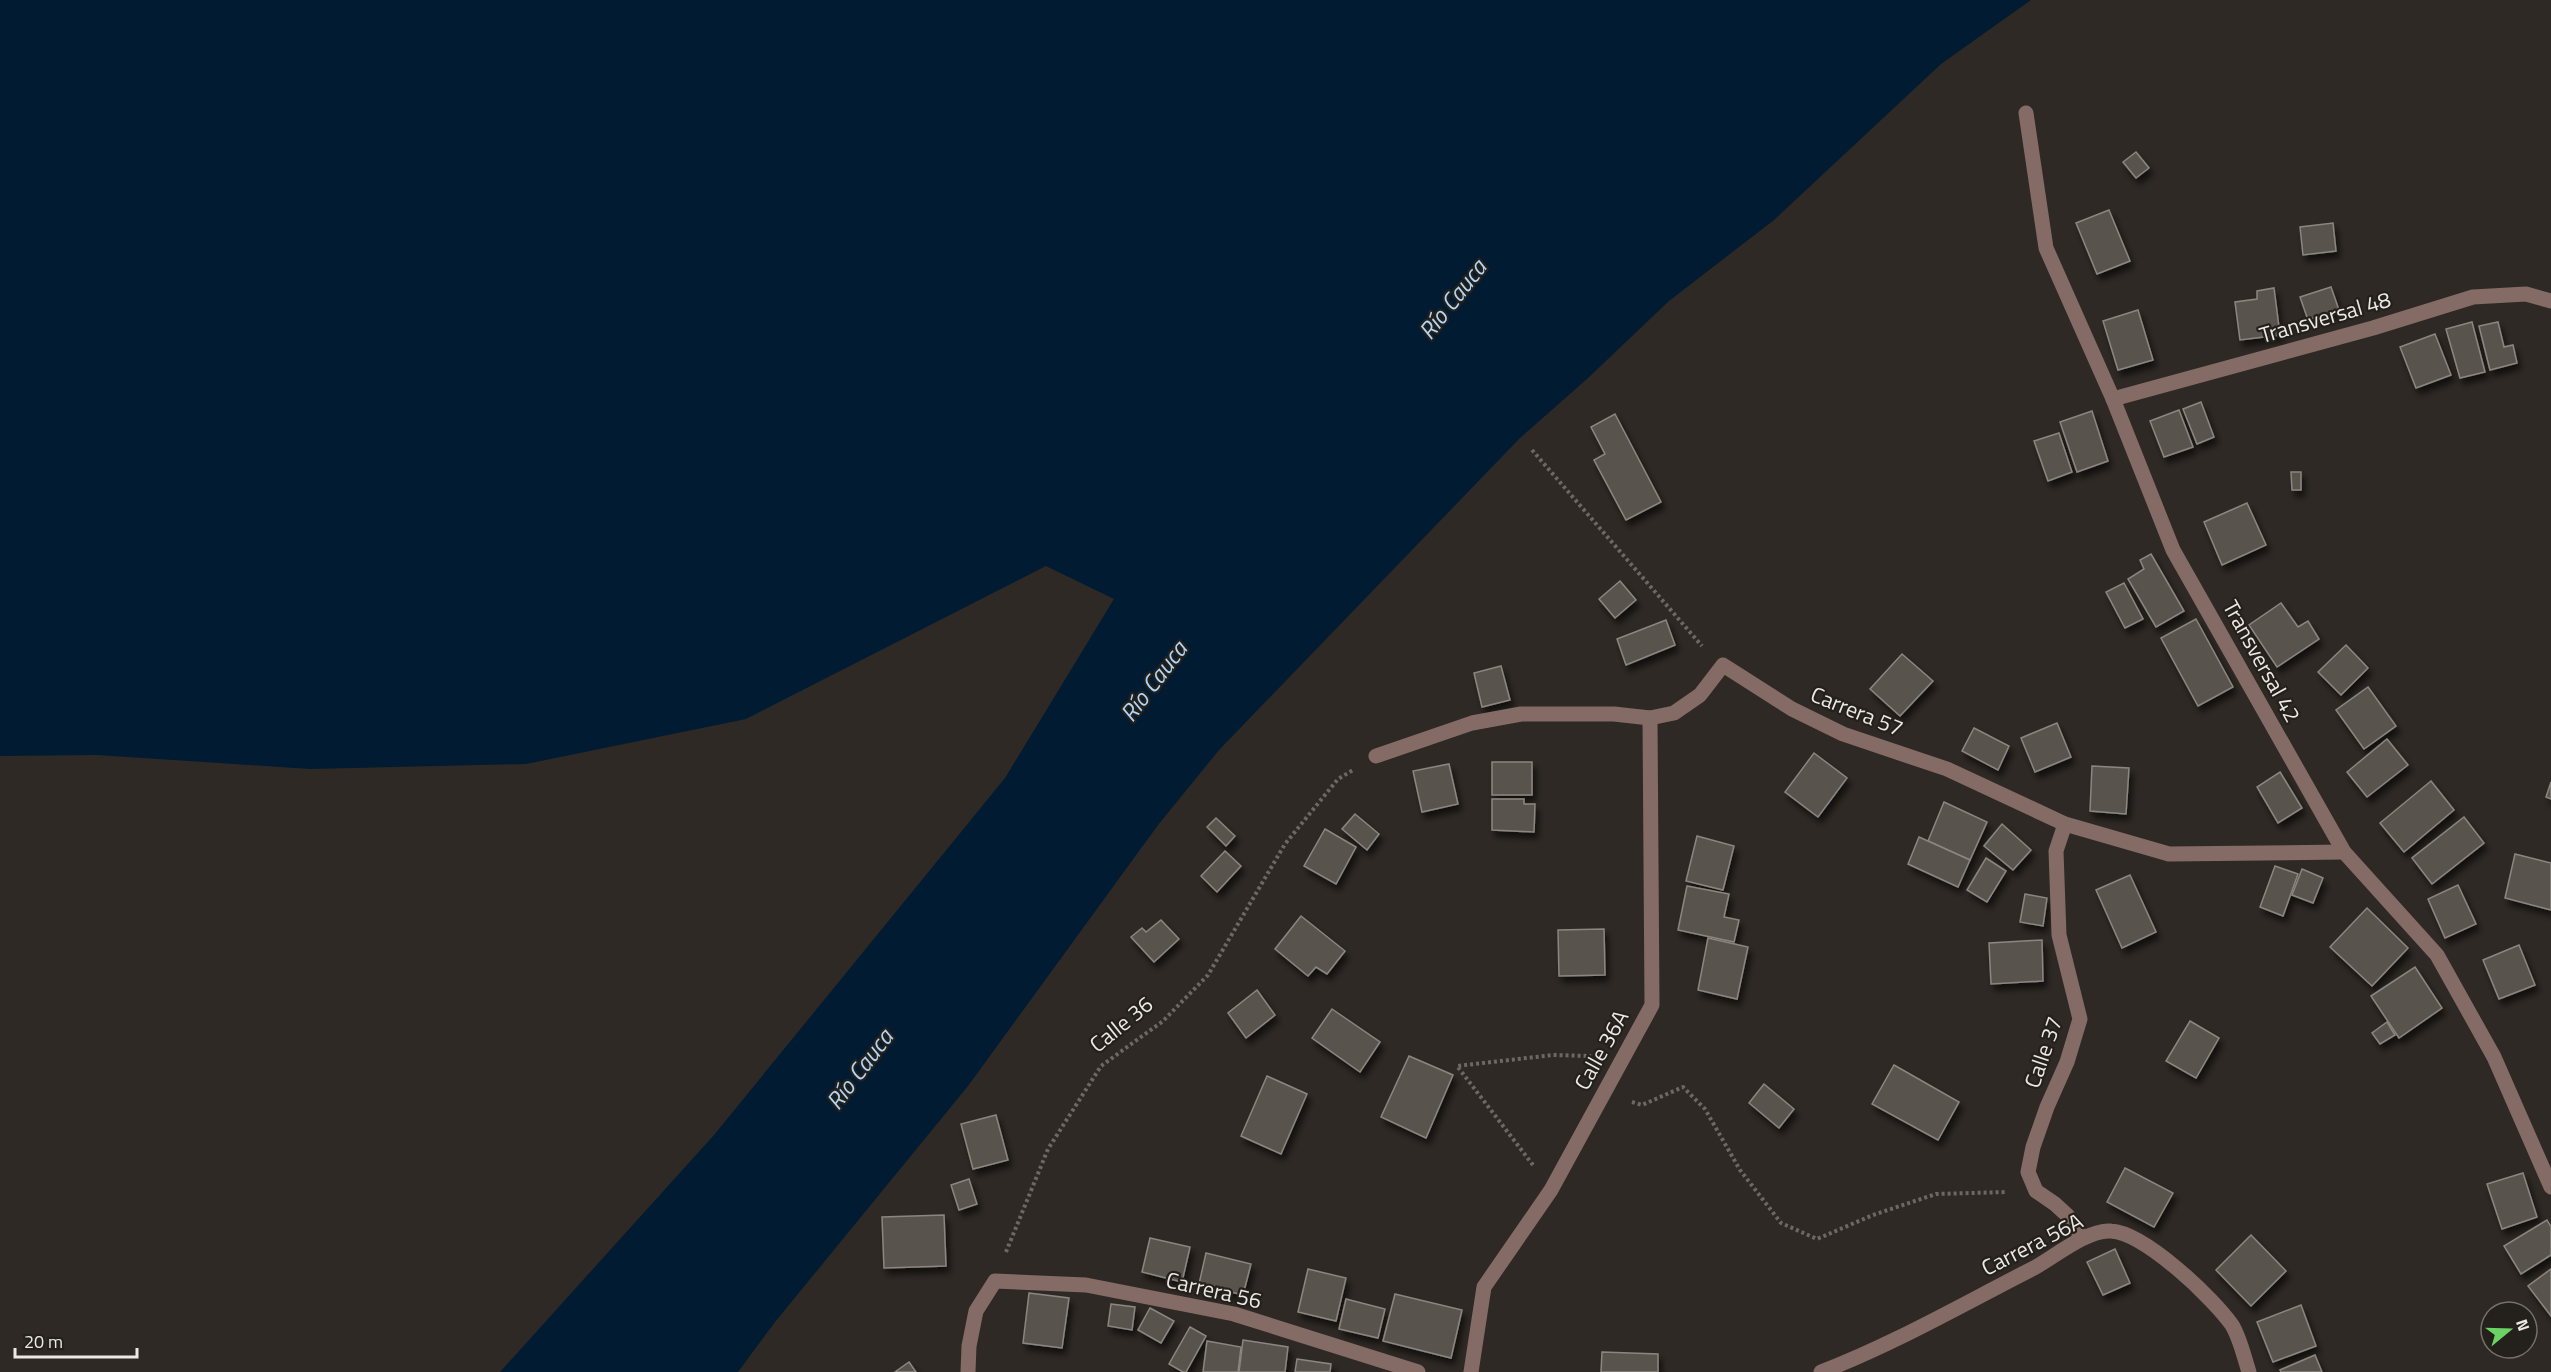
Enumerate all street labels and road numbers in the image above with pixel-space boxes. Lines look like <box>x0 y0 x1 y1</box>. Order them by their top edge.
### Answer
street label: Transversal 48 <box>2255 282 2395 352</box>
street label: Transversal 42 <box>2214 594 2310 728</box>
street label: Carrera 57 <box>1806 677 1908 745</box>
street label: Calle 36 <box>1082 988 1160 1060</box>
street label: Calle 36A <box>1565 1004 1637 1096</box>
street label: Calle 37 <box>2015 1012 2071 1092</box>
street label: Carrera 56A <box>1975 1204 2089 1284</box>
street label: Carrera 56 <box>1163 1263 1265 1317</box>

